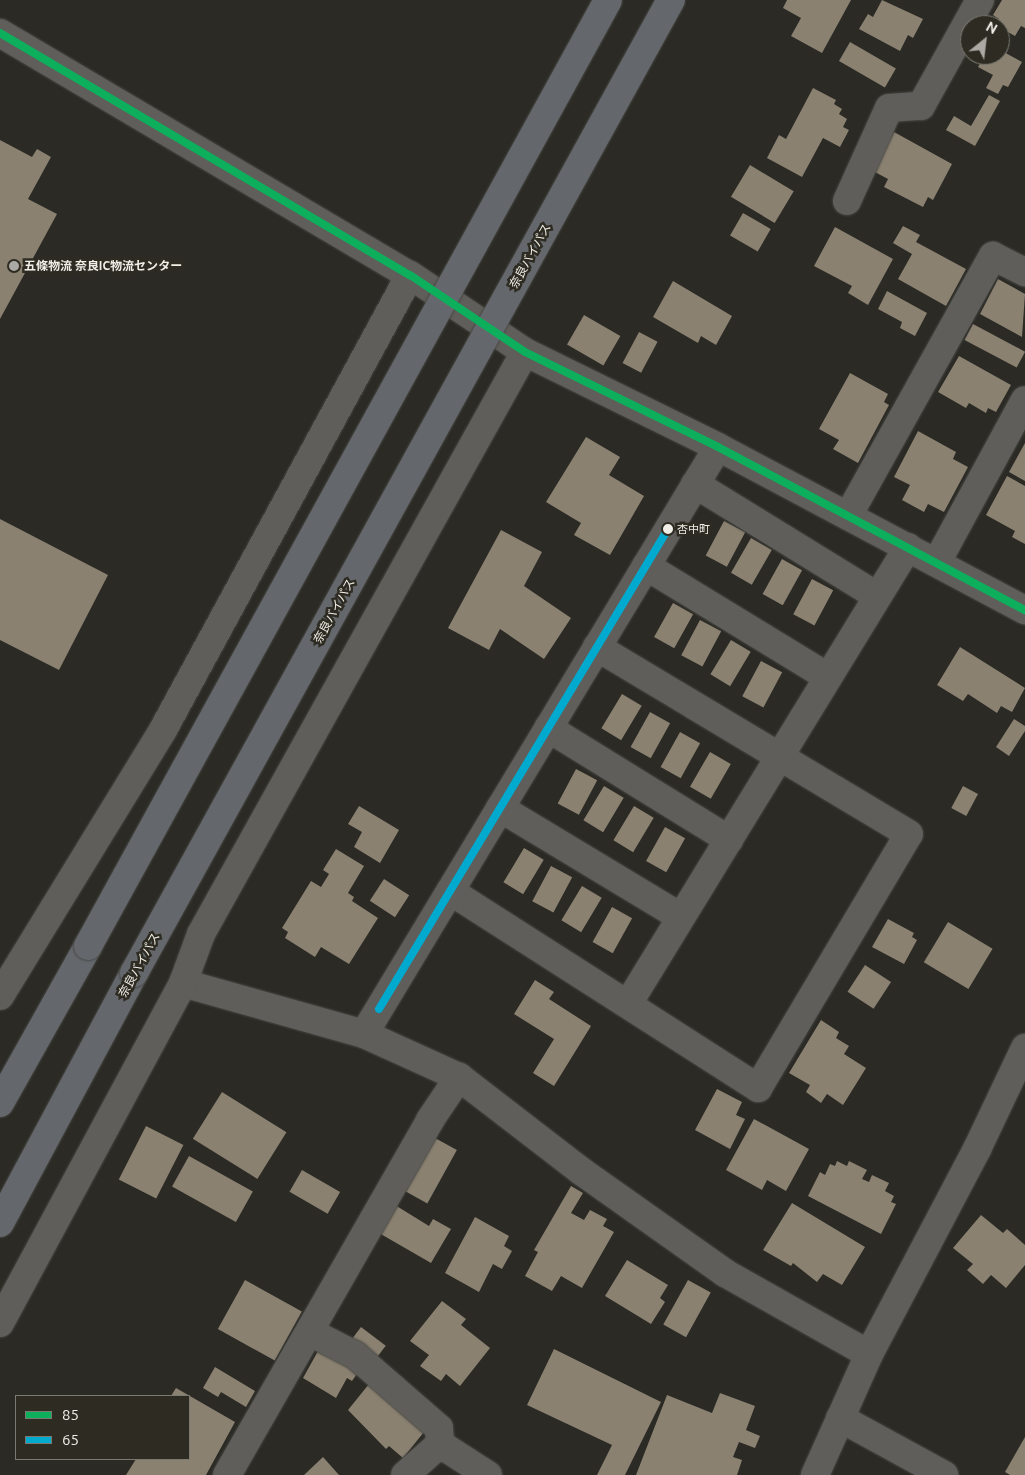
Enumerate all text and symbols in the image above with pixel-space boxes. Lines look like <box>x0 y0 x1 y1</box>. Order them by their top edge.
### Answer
north arrow <box>960 15 1010 65</box>
text: N <box>983 18 1000 37</box>
street label: 奈良バイパス <box>506 221 554 291</box>
place label: 五條物流 奈良IC物流センター <box>24 259 182 273</box>
marker: 五條物流 奈良IC物流センター <box>8 260 20 272</box>
place label: 杏中町 <box>677 522 710 536</box>
marker: 杏中町 <box>663 524 673 534</box>
street label: 奈良バイパス <box>310 576 358 646</box>
street label: 奈良バイパス <box>115 930 163 1000</box>
legend <box>15 1395 190 1460</box>
text: 85 <box>62 1406 79 1423</box>
text: 65 <box>62 1431 79 1448</box>

